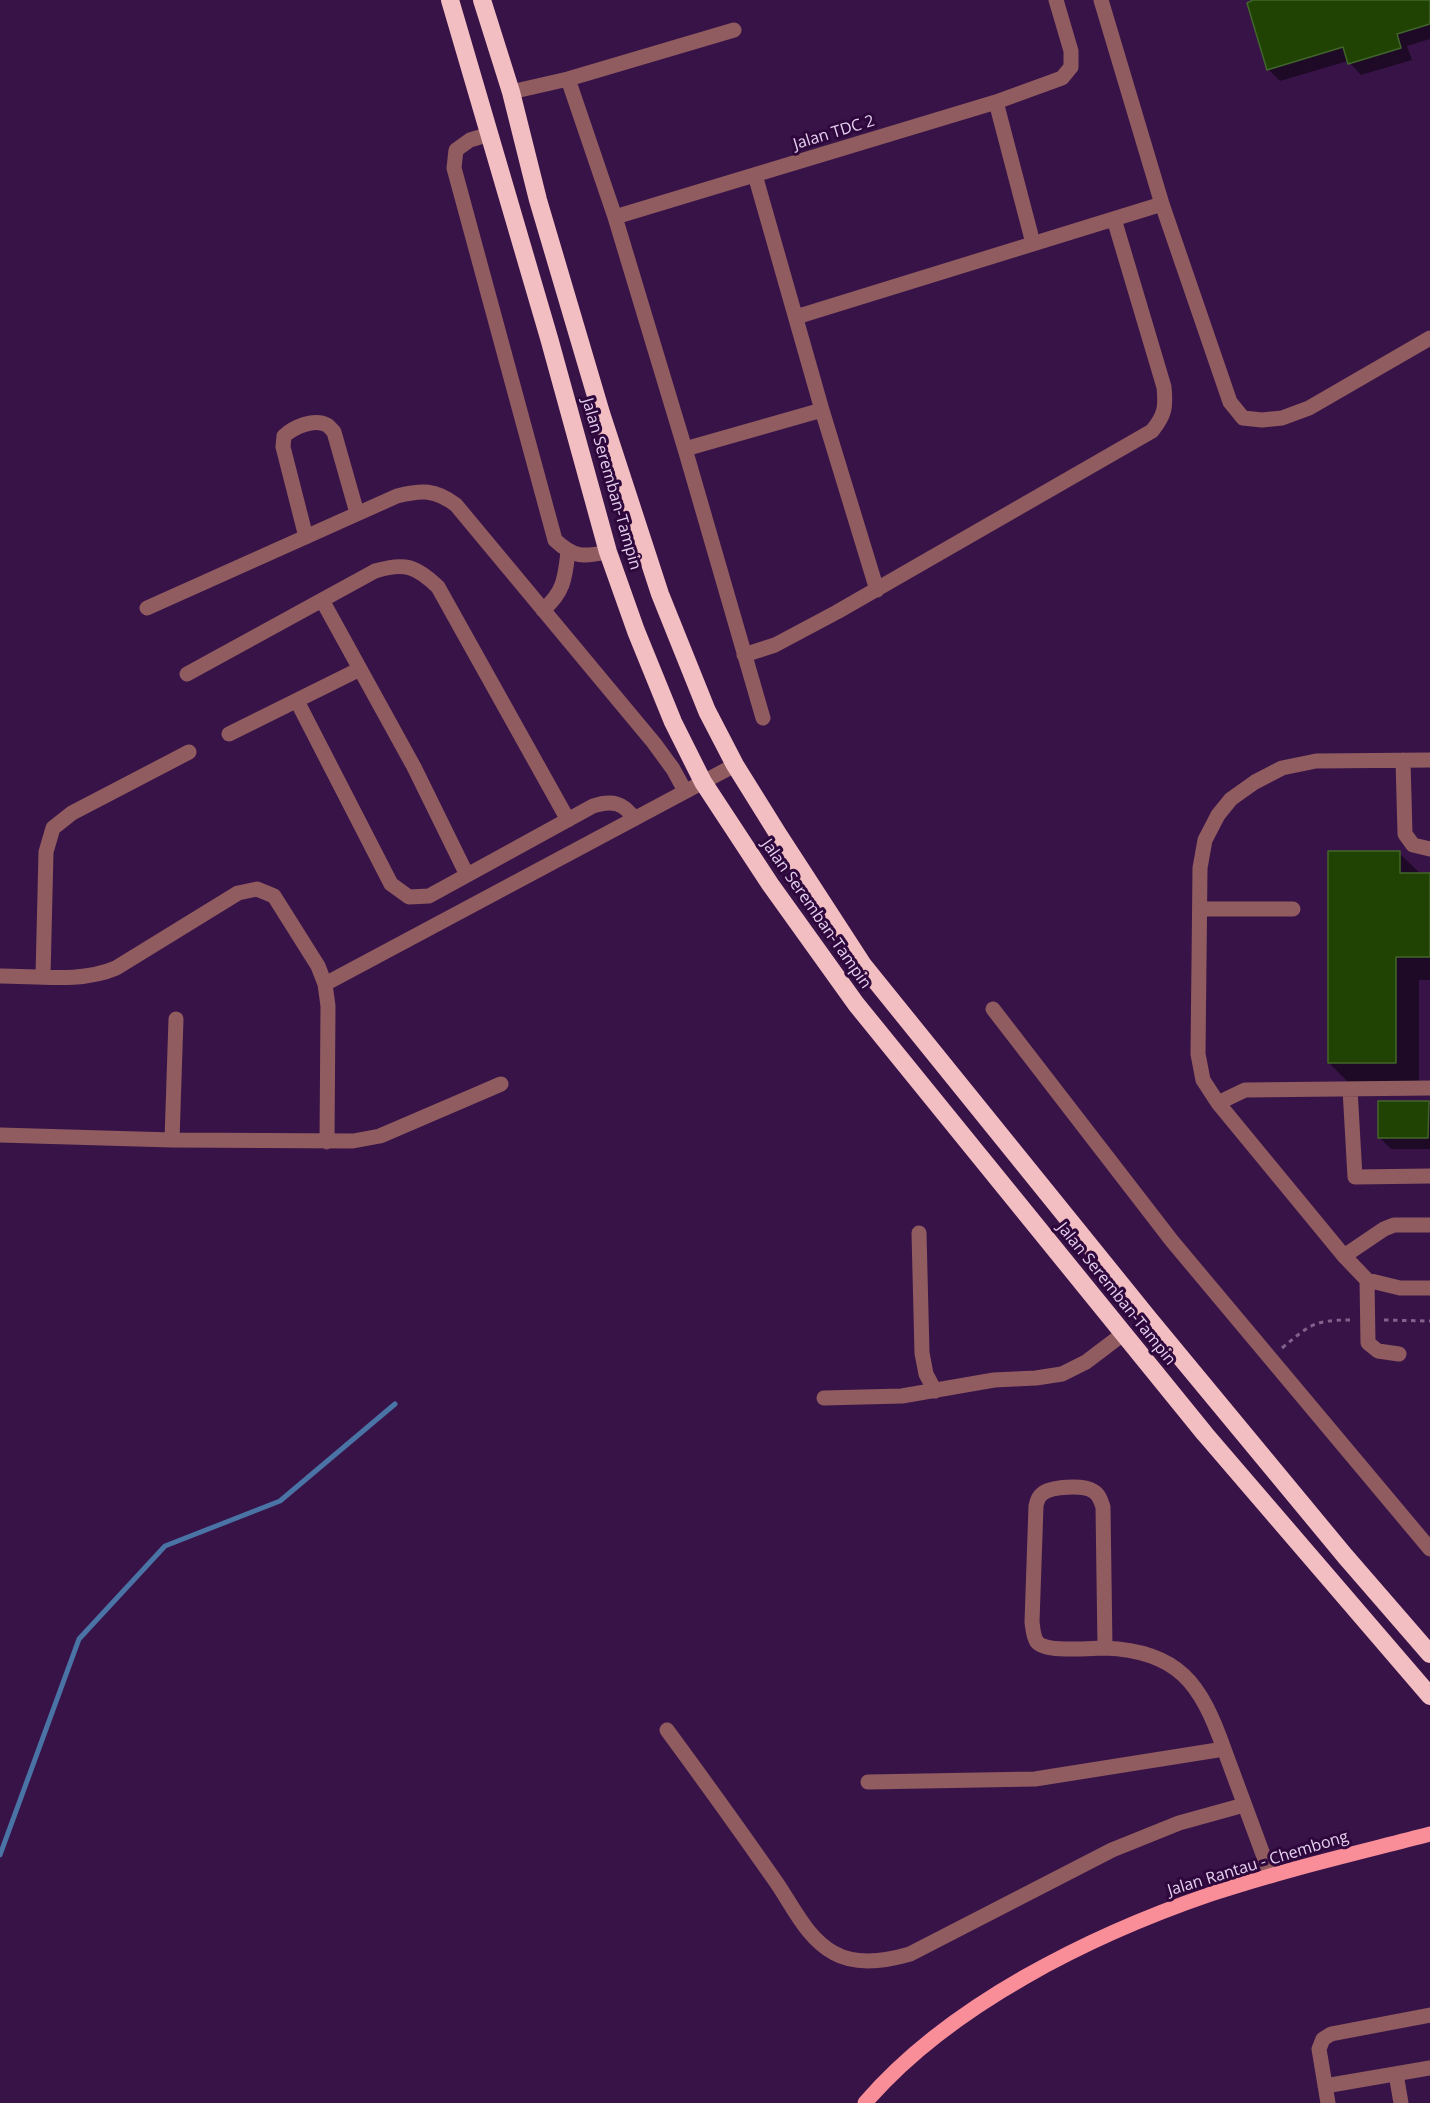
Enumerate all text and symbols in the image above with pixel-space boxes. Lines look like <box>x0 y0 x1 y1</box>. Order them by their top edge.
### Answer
street label: Jalan TDC 2 <box>791 112 877 154</box>
street label: Jalan Seremban-Tampin <box>577 396 645 572</box>
street label: Jalan Seremban-Tampin <box>757 836 875 992</box>
street label: Jalan Seremban-Tampin <box>1053 1219 1179 1369</box>
street label: Jalan Rantau - Chembong <box>1165 1827 1351 1901</box>

